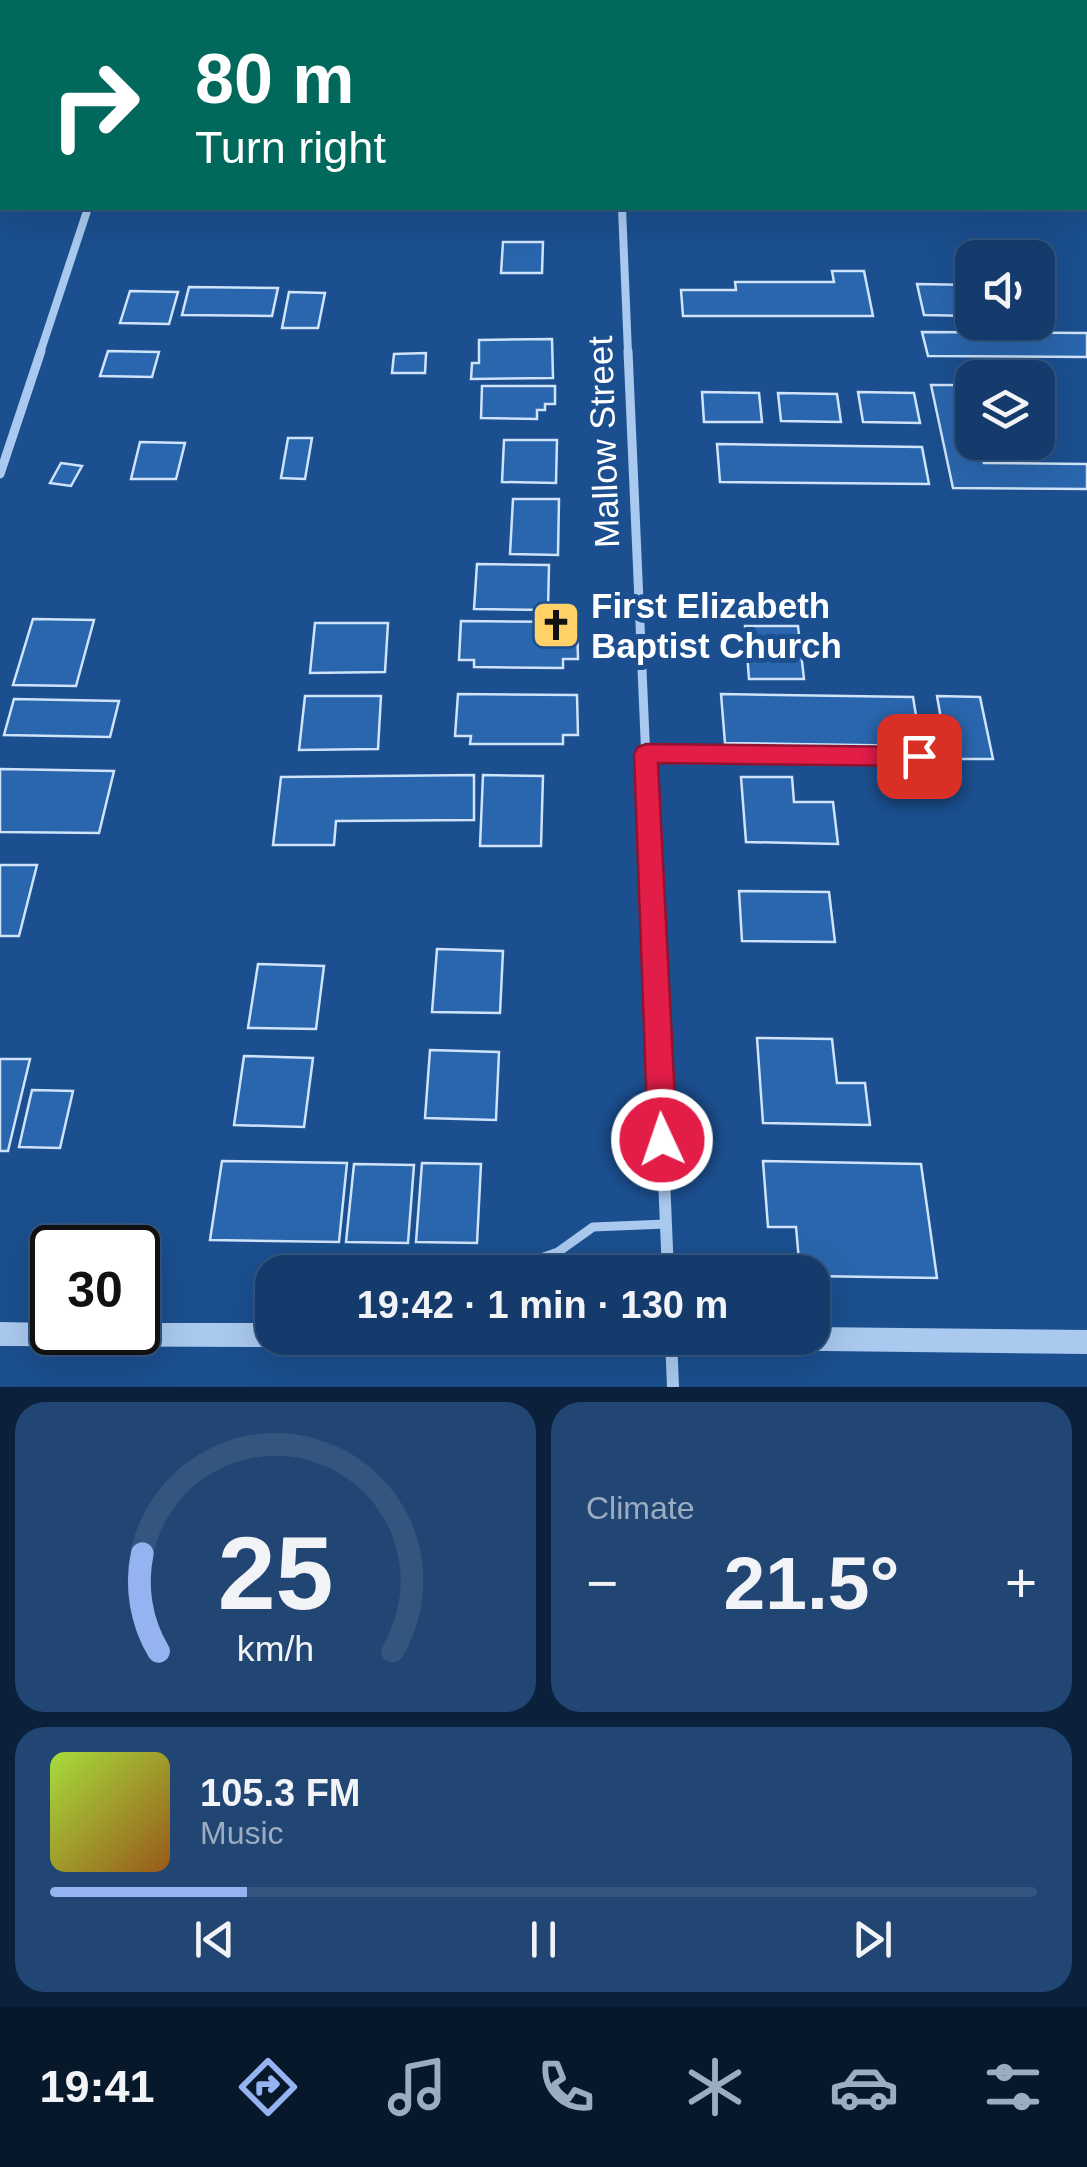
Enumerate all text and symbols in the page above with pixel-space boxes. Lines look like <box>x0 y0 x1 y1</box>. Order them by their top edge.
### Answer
icon: right <box>30 40 160 170</box>
text: 80 m <box>195 40 355 118</box>
text: Turn right <box>195 122 386 173</box>
map controls <box>955 240 1055 460</box>
button: sound <box>955 240 1055 340</box>
street label: Mallow Street <box>580 335 626 549</box>
button: layers <box>955 360 1055 460</box>
place label: First Elizabeth Baptist Church <box>591 586 842 665</box>
church icon: First Elizabeth Baptist Church <box>530 599 582 651</box>
pin <box>877 714 962 799</box>
icon: arrive <box>892 729 947 784</box>
position arrow <box>610 1088 714 1192</box>
speed limit sign: 30 <box>30 1225 160 1355</box>
text: 19:42 · 1 min · 130 m <box>357 1284 728 1326</box>
text: Climate <box>586 1490 694 1526</box>
text: 25 <box>218 1515 333 1631</box>
text: 21.5° <box>724 1541 899 1625</box>
text: − <box>586 1552 618 1614</box>
text: + <box>1005 1552 1037 1614</box>
text: km/h <box>237 1629 314 1669</box>
text: 105.3 FM <box>200 1772 361 1814</box>
text: Music <box>200 1815 284 1851</box>
icon: previous <box>187 1912 242 1967</box>
icon: pause <box>516 1912 571 1967</box>
icon: next <box>845 1912 900 1967</box>
icon: directions <box>233 2052 303 2122</box>
icon: music <box>382 2052 452 2122</box>
icon: phone <box>531 2052 601 2122</box>
icon: climate <box>680 2052 750 2122</box>
icon: car <box>829 2052 899 2122</box>
icon: filters <box>978 2052 1048 2122</box>
text: 19:41 <box>39 2061 155 2112</box>

